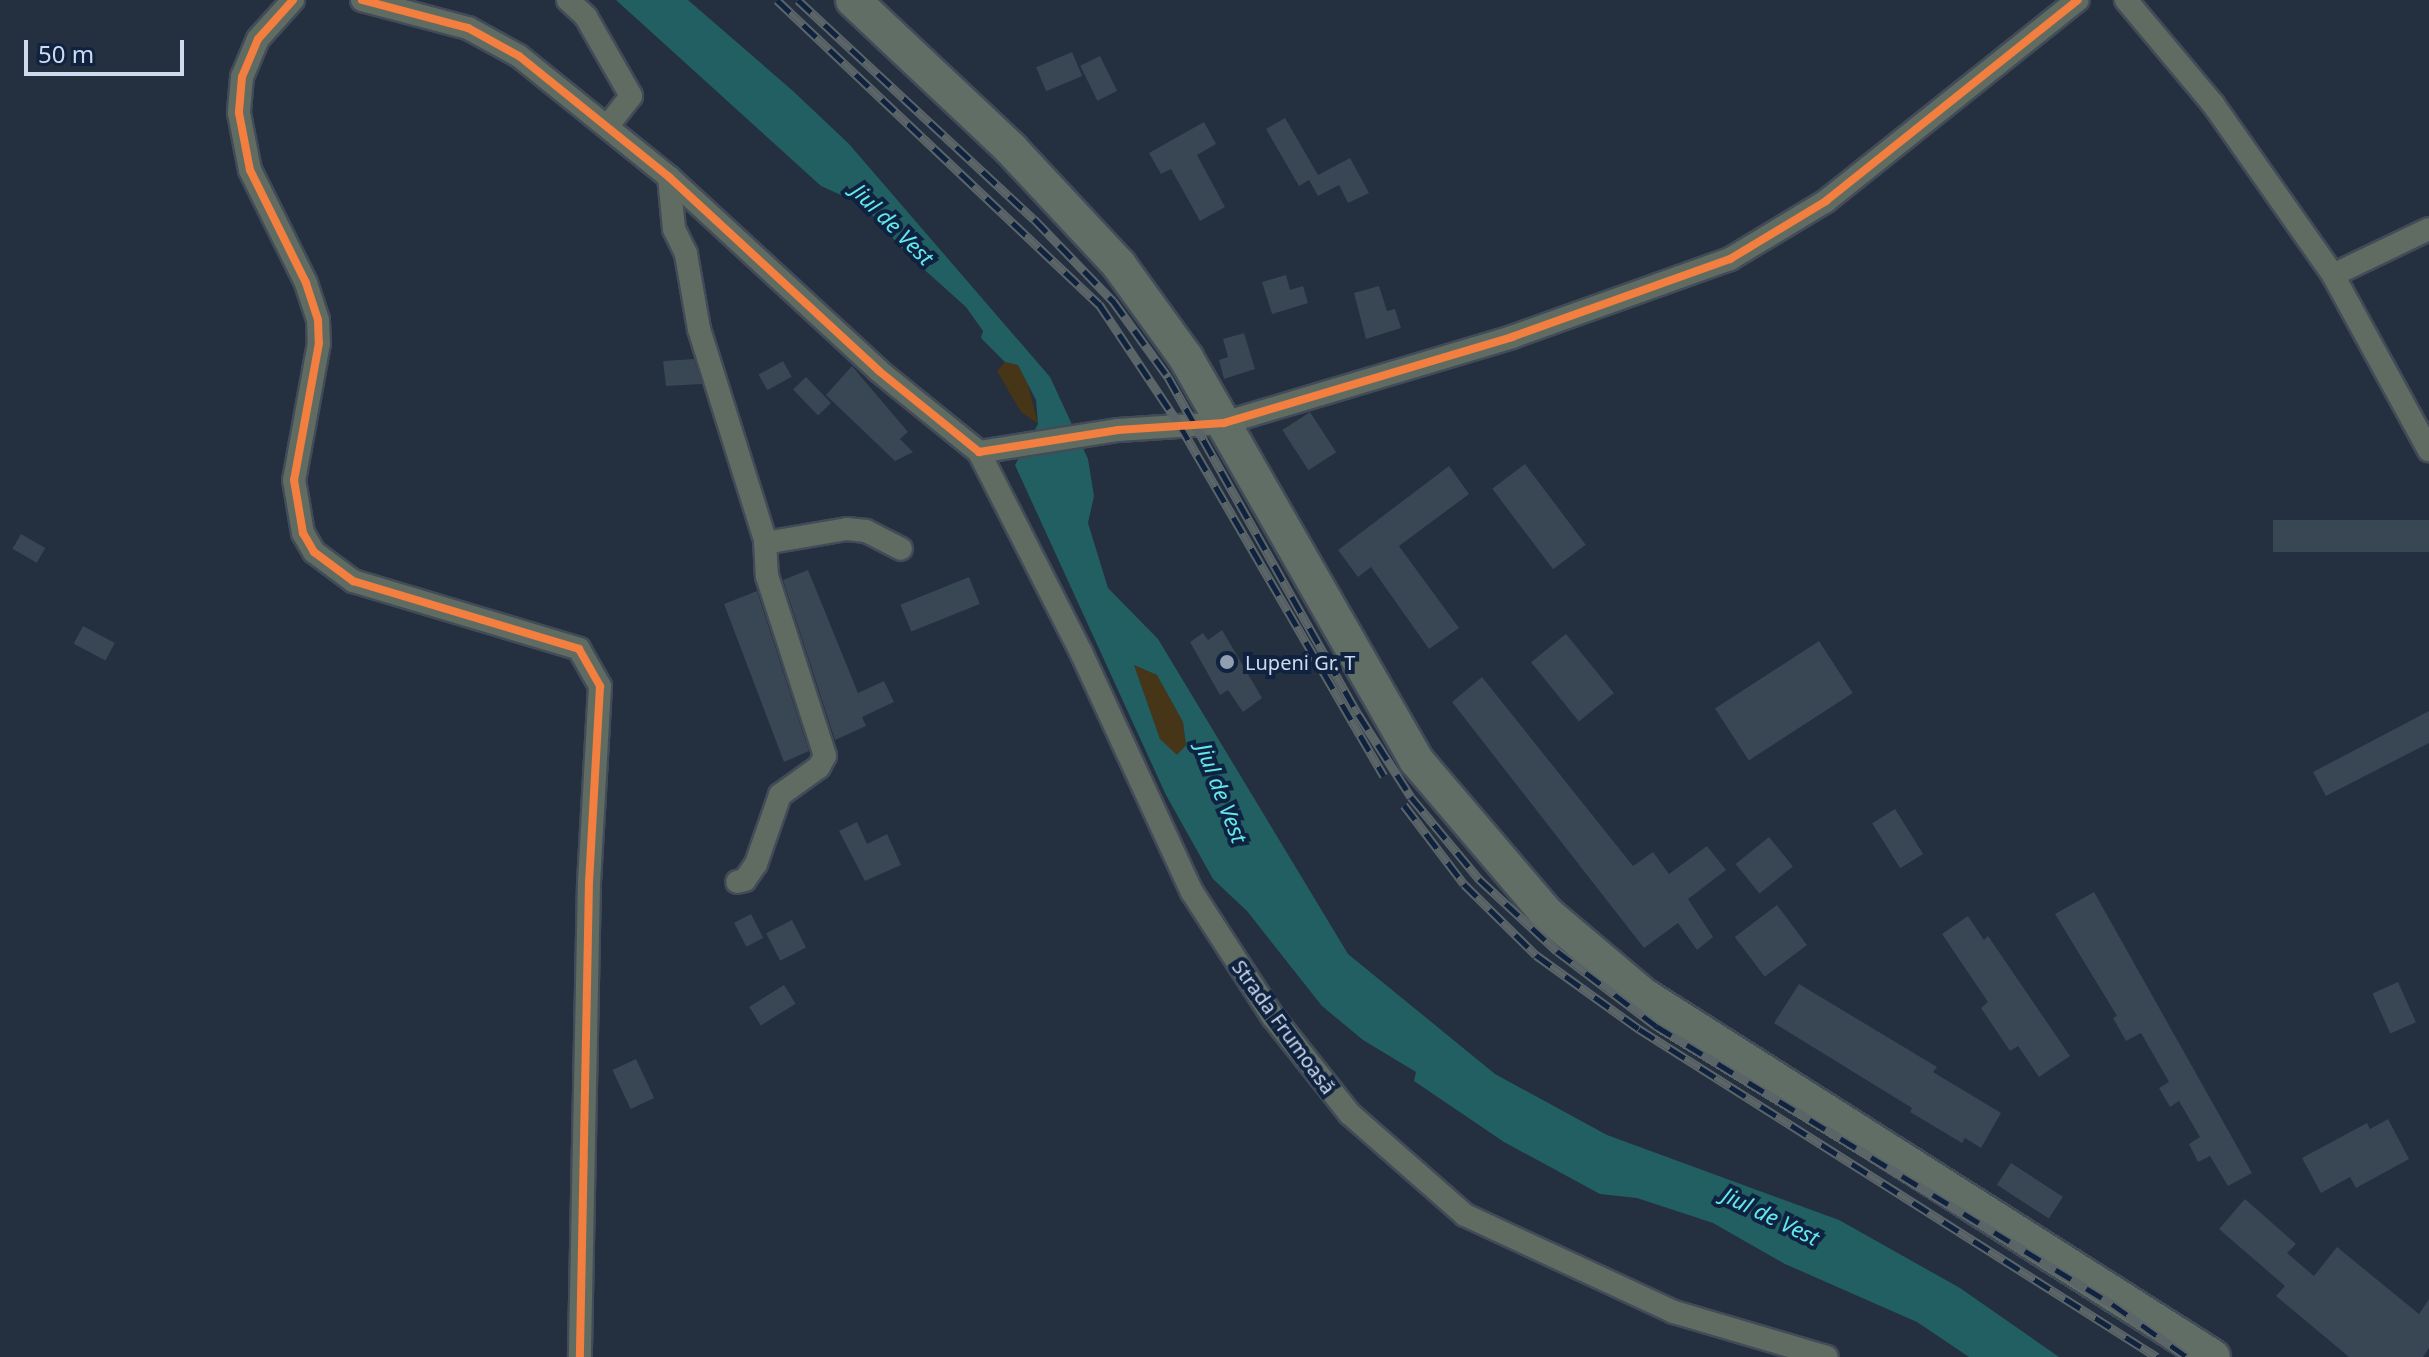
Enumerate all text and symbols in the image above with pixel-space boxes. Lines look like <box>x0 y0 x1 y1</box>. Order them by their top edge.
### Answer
scale bar <box>28 24 188 74</box>
text: 50 m <box>38 37 94 70</box>
water label: Jiul de Vest <box>847 178 939 270</box>
place label: Lupeni Gr. T <box>1245 650 1355 674</box>
marker: Lupeni Gr. T <box>1216 651 1238 673</box>
water label: Jiul de Vest <box>1191 739 1253 847</box>
street label: Strada Frumoasă <box>1227 955 1341 1099</box>
water label: Jiul de Vest <box>1718 1181 1824 1251</box>

